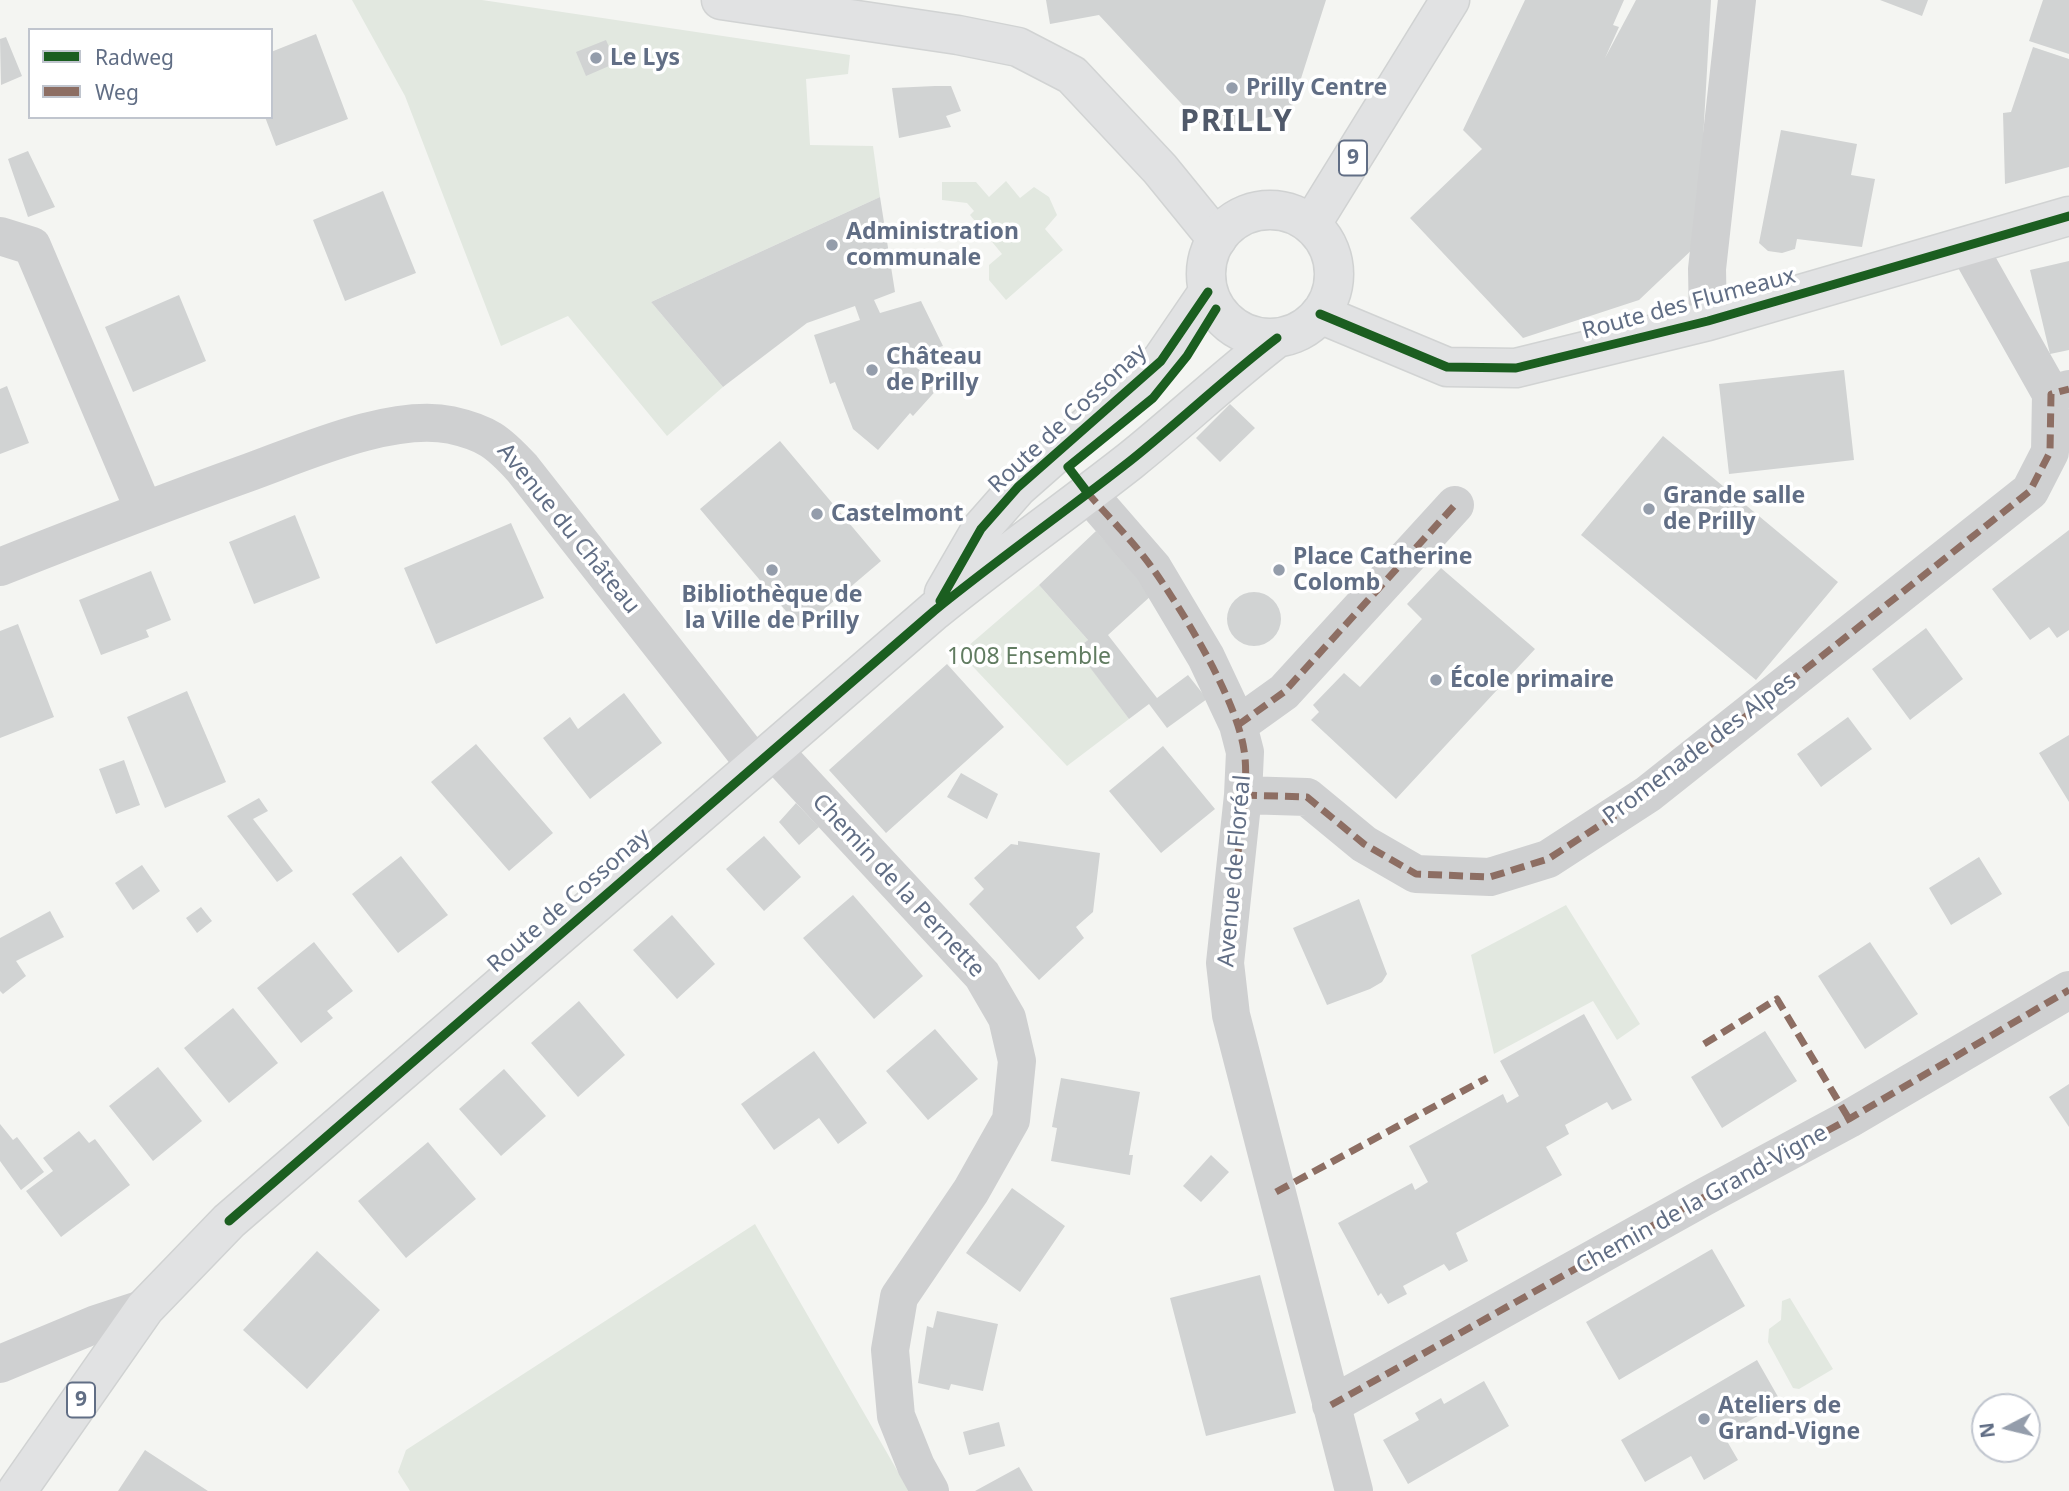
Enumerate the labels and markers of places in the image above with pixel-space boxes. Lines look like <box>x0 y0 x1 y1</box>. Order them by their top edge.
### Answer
place label: Le Lys <box>610 44 680 72</box>
marker: Le Lys <box>588 50 604 66</box>
place label: Prilly Centre <box>1246 74 1387 102</box>
marker: Prilly Centre <box>1224 80 1240 96</box>
place label: Administration communale <box>846 218 1019 272</box>
marker: Administration communale <box>824 237 840 253</box>
place label: Château de Prilly <box>886 343 982 397</box>
marker: Château de Prilly <box>864 362 880 378</box>
place label: Grande salle de Prilly <box>1663 482 1805 536</box>
place label: Castelmont <box>831 500 963 528</box>
marker: Grande salle de Prilly <box>1641 501 1657 517</box>
marker: Castelmont <box>809 506 825 522</box>
place label: Place Catherine Colomb <box>1293 543 1473 597</box>
marker: Bibliothèque de la Ville de Prilly <box>764 562 780 578</box>
marker: Place Catherine Colomb <box>1271 562 1287 578</box>
place label: Bibliothèque de la Ville de Prilly <box>682 581 862 635</box>
place label: École primaire <box>1450 666 1614 694</box>
marker: École primaire <box>1428 672 1444 688</box>
place label: Ateliers de Grand-Vigne <box>1718 1392 1860 1446</box>
marker: Ateliers de Grand-Vigne <box>1696 1411 1712 1427</box>

